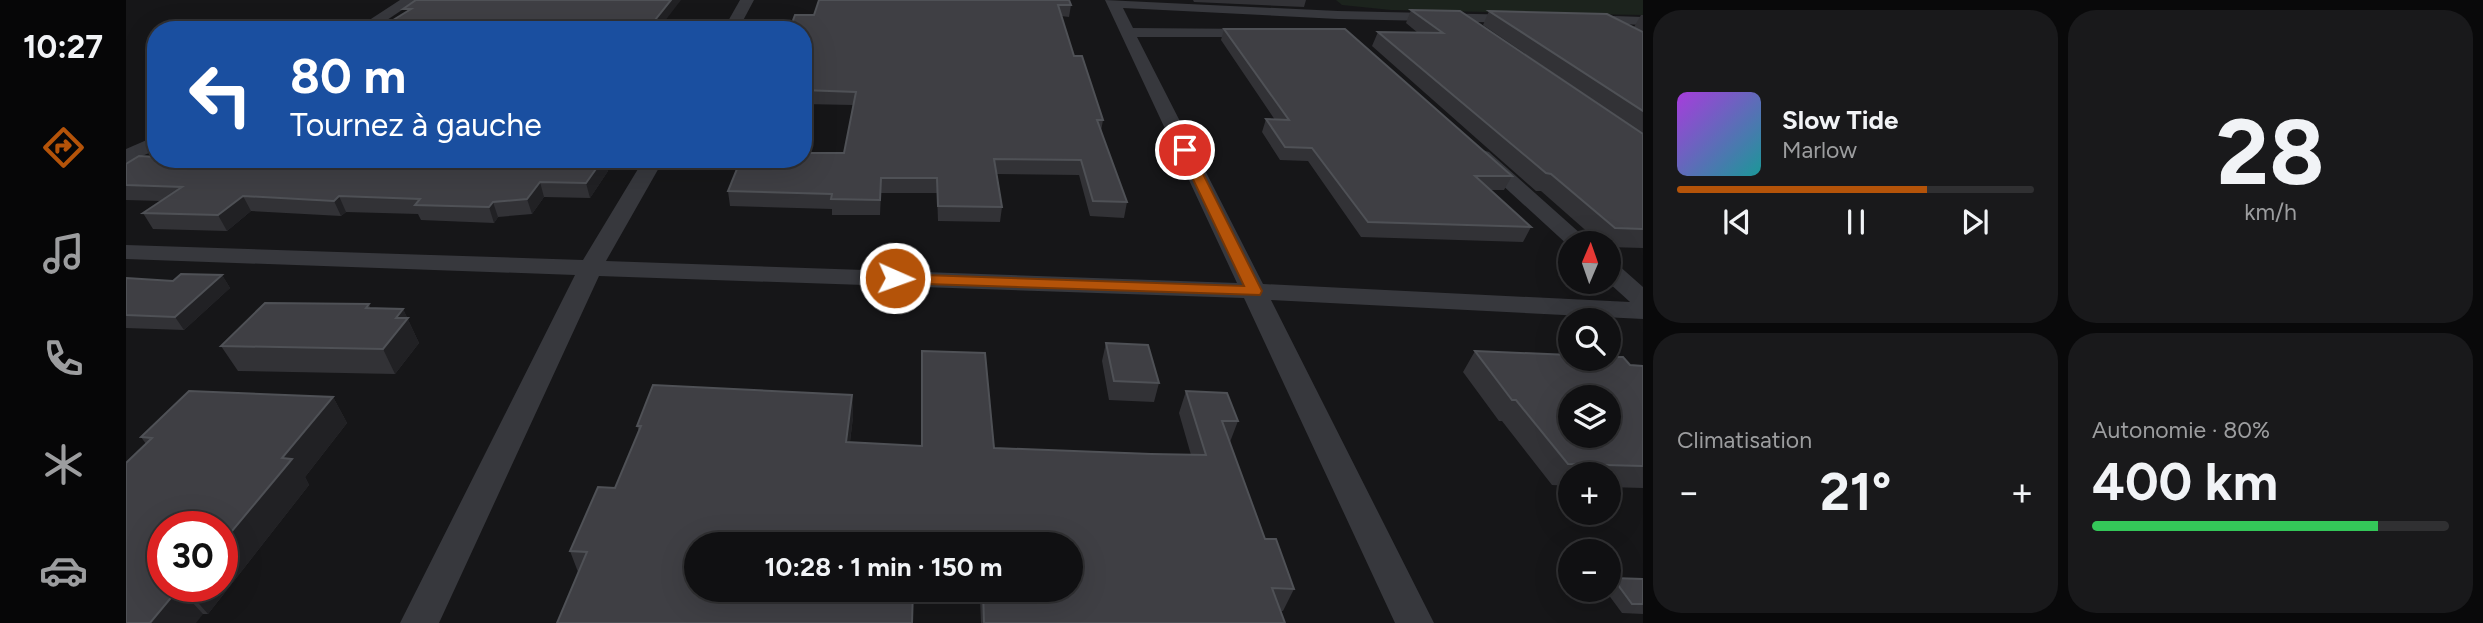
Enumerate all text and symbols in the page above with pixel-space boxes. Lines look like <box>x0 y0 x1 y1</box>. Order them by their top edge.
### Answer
text: 10:27 <box>23 28 103 66</box>
text: 80 m <box>290 46 406 105</box>
icon: left <box>175 49 266 140</box>
text: 28 <box>2216 98 2325 207</box>
text: Slow Tide <box>1782 104 1898 136</box>
text: Tournez à gauche <box>290 106 542 144</box>
pin <box>1155 120 1215 180</box>
icon: directions <box>39 123 88 172</box>
icon: arrive <box>1166 131 1204 169</box>
text: Marlow <box>1782 136 1857 164</box>
text: km/h <box>2244 198 2297 226</box>
icon: previous <box>1718 203 1756 241</box>
icon: pause <box>1837 203 1875 241</box>
icon: next <box>1956 203 1994 241</box>
icon: music <box>39 229 88 278</box>
north arrow <box>1558 231 1620 294</box>
map controls <box>1558 231 1621 602</box>
position arrow <box>858 241 932 315</box>
button: search <box>1558 308 1621 371</box>
icon: phone <box>39 334 88 383</box>
button: layers <box>1558 385 1621 448</box>
text: Autonomie · 80% <box>2092 416 2270 444</box>
text: Climatisation <box>1677 426 1812 454</box>
icon: climate <box>39 440 88 489</box>
text: 400 km <box>2092 451 2278 513</box>
text: 21° <box>1820 461 1891 523</box>
button: + <box>1558 462 1621 525</box>
text: − <box>1677 469 1701 515</box>
text: + <box>2010 469 2034 515</box>
speed limit sign: 30 <box>147 511 238 602</box>
button: − <box>1558 539 1621 602</box>
icon: car <box>39 546 88 595</box>
text: 10:28 · 1 min · 150 m <box>764 551 1003 583</box>

